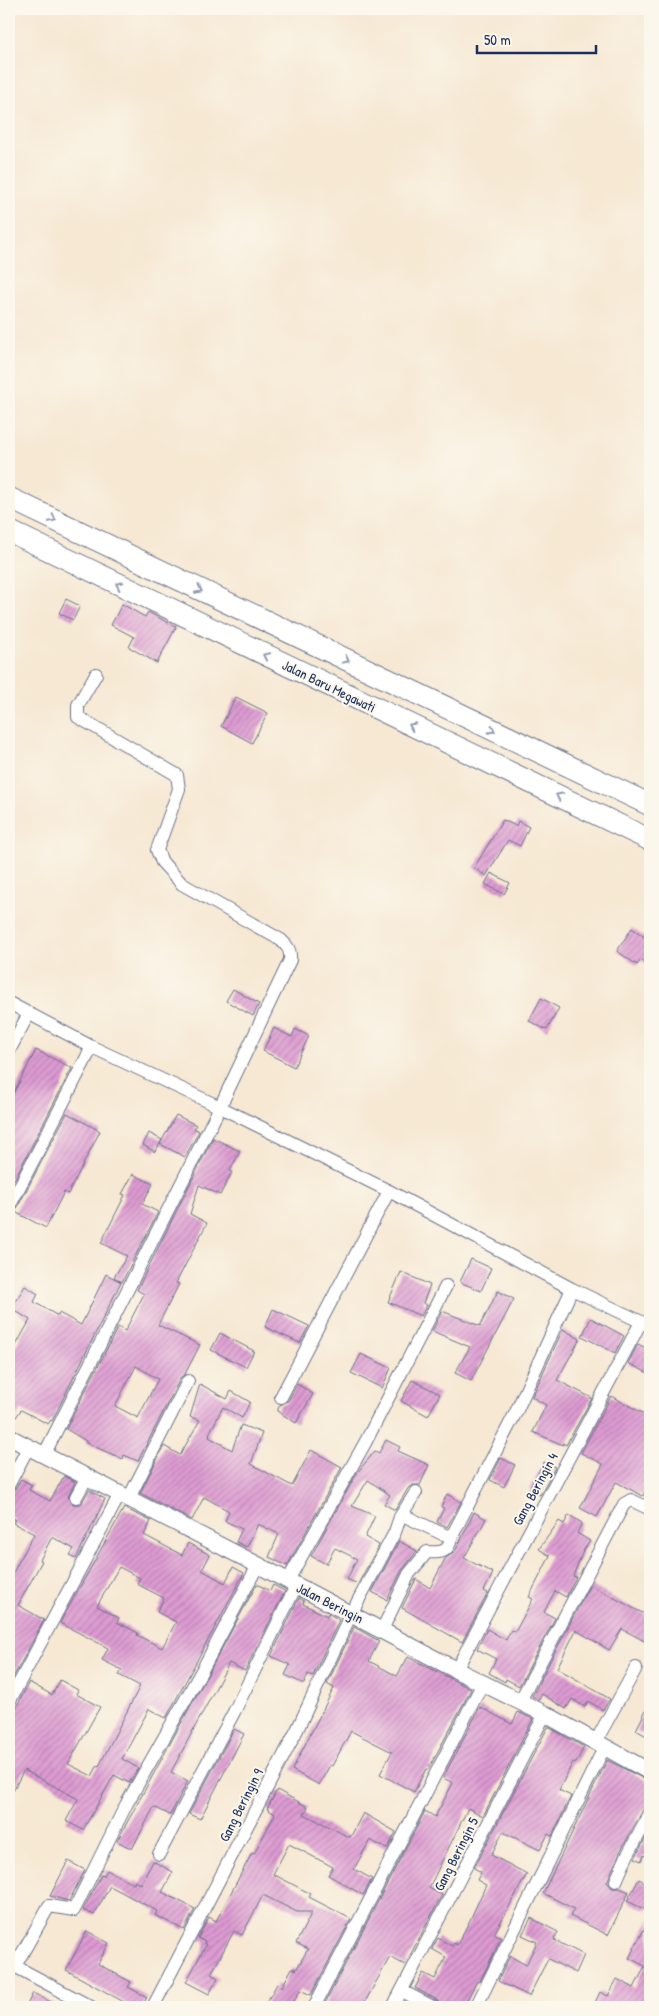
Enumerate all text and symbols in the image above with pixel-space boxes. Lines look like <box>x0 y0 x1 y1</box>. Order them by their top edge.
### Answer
scale bar <box>477 22 595 54</box>
text: 50 m <box>484 29 511 50</box>
one-way arrow <box>48 513 57 523</box>
one-way arrow <box>116 581 125 591</box>
one-way arrow <box>194 583 203 594</box>
one-way arrow <box>262 651 271 662</box>
one-way arrow <box>341 654 350 664</box>
street label: Jalan Baru Megawati <box>279 655 379 717</box>
one-way arrow <box>409 722 418 732</box>
one-way arrow <box>487 724 496 734</box>
one-way arrow <box>555 792 564 802</box>
street label: Gang Beringin 4 <box>507 1449 563 1529</box>
street label: Jalan Beringin <box>293 1578 367 1628</box>
street label: Gang Beringin 9 <box>214 1765 268 1845</box>
street label: Gang Beringin 5 <box>429 1814 483 1894</box>

